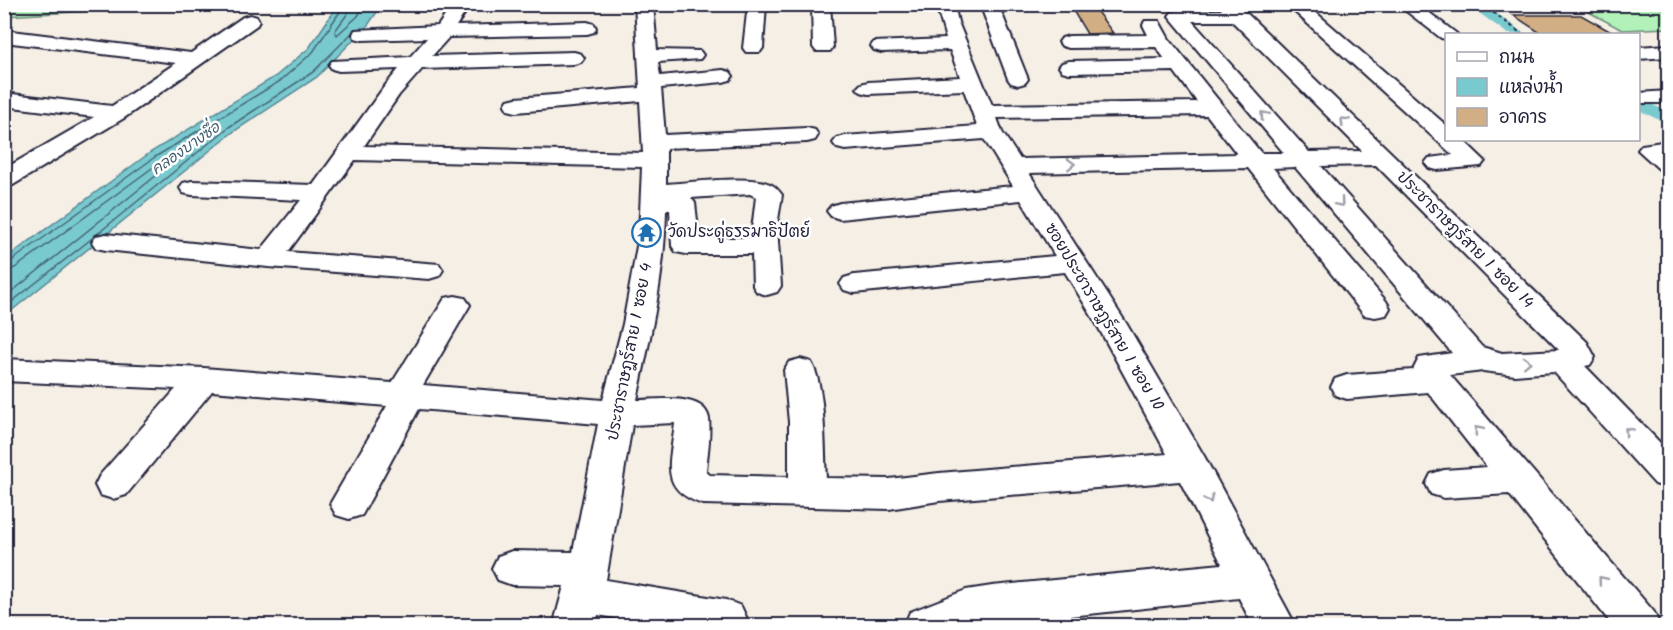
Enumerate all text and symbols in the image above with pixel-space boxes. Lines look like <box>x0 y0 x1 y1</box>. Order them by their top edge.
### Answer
legend <box>1445 33 1640 141</box>
text: ถนน <box>1499 44 1534 73</box>
text: แหล่งน้ำ <box>1499 70 1563 103</box>
text: อาคาร <box>1499 104 1547 133</box>
one-way arrow <box>1260 111 1271 122</box>
water label: คลองบางซื่อ <box>145 113 226 182</box>
one-way arrow <box>1340 118 1351 129</box>
one-way arrow <box>1066 158 1075 170</box>
street label: ประชาราษฎร์สาย 1 ซอย 14 <box>1390 165 1540 315</box>
one-way arrow <box>1333 196 1344 207</box>
temple icon: วัดประดู่ธรรมาธิปัตย์ <box>631 216 663 248</box>
street label: ซอยประชาราษฎร์สาย 1 ซอย 10 <box>1038 218 1170 416</box>
place label: วัดประดู่ธรรมาธิปัตย์ <box>668 220 810 245</box>
street label: ประชาราษฎร์สาย 1 ซอย 4 <box>600 261 660 443</box>
one-way arrow <box>1522 356 1531 368</box>
one-way arrow <box>1474 426 1485 437</box>
one-way arrow <box>1625 428 1636 439</box>
one-way arrow <box>1201 493 1213 504</box>
one-way arrow <box>1598 576 1609 587</box>

